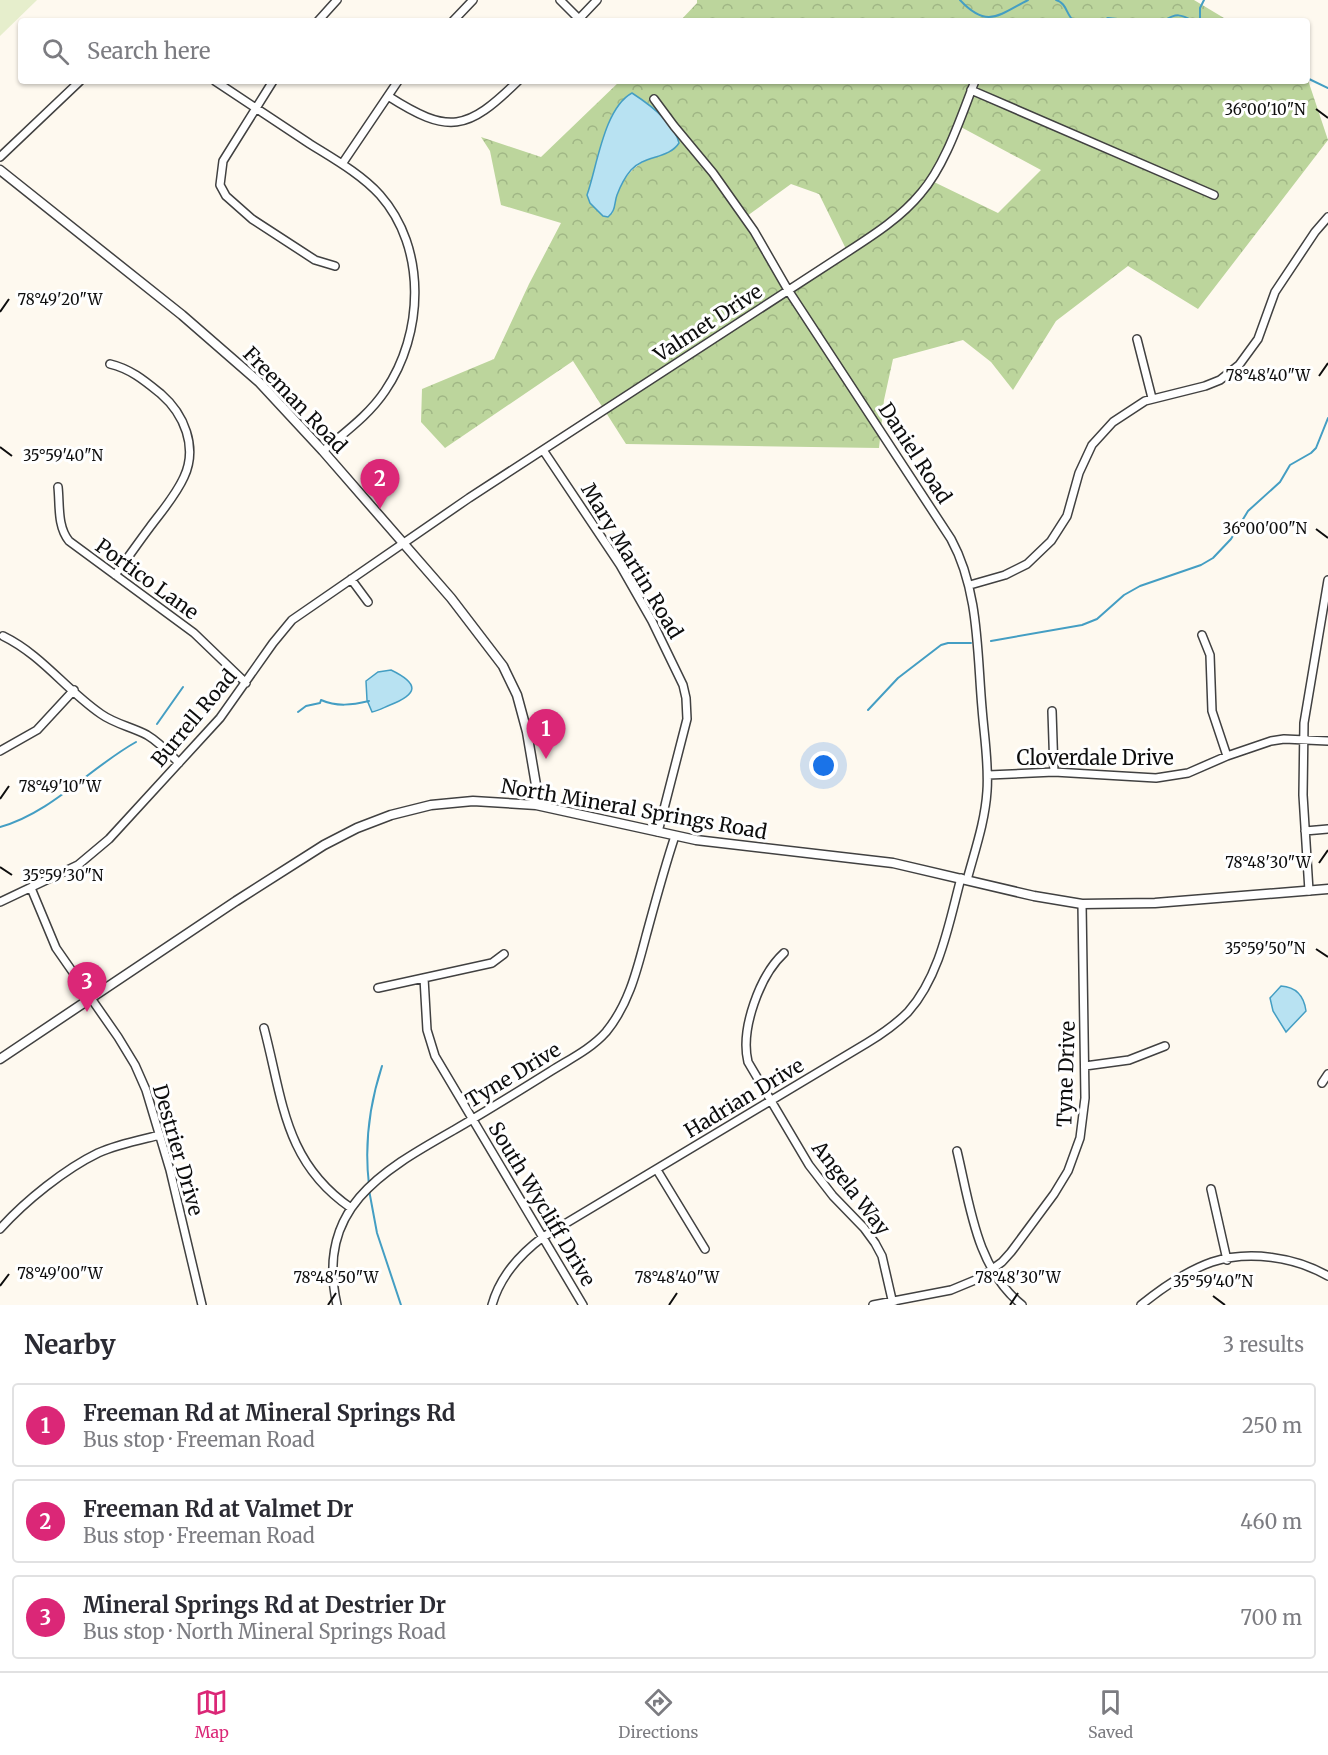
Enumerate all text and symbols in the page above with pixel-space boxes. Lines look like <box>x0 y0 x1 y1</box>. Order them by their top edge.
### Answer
search box <box>18 18 1310 84</box>
icon: search <box>39 35 72 68</box>
text: Search here <box>87 37 210 65</box>
text: 36°00'10"N <box>1224 100 1306 119</box>
street label: Valmet Drive <box>648 278 767 367</box>
text: 78°49'20"W <box>18 290 103 309</box>
street label: Freeman Road <box>238 341 352 458</box>
text: 78°48'40"W <box>1226 366 1311 385</box>
street label: Daniel Road <box>874 398 957 508</box>
text: 35°59'40"N <box>23 446 103 465</box>
pin: 2 <box>360 460 400 509</box>
street label: Mary Martin Road <box>576 479 689 643</box>
text: 36°00'00"N <box>1223 519 1308 538</box>
street label: Portico Lane <box>91 533 204 624</box>
street label: Burrell Road <box>146 664 242 771</box>
pin: 1 <box>526 710 566 759</box>
street label: Cloverdale Drive <box>1016 745 1174 770</box>
your location <box>809 751 838 780</box>
street label: North Mineral Springs Road <box>499 773 769 844</box>
text: 78°49'10"W <box>19 777 102 796</box>
text: 78°48'30"W <box>1225 853 1312 872</box>
text: 35°59'30"N <box>23 866 104 885</box>
text: 35°59'50"N <box>1225 939 1306 958</box>
pin: 3 <box>68 962 106 1012</box>
street label: Tyne Drive <box>1051 1020 1080 1128</box>
street label: Tyne Drive <box>461 1036 565 1113</box>
street label: Hadrian Drive <box>679 1052 808 1143</box>
street label: Destrier Drive <box>148 1081 209 1218</box>
street label: South Wycliff Drive <box>483 1117 601 1290</box>
street label: Angela Way <box>806 1135 896 1240</box>
text: 78°49'00"W <box>17 1264 104 1283</box>
text: 78°48'50"W <box>293 1268 380 1287</box>
text: 78°48'40"W <box>635 1268 720 1287</box>
text: 78°48'30"W <box>975 1268 1062 1287</box>
text: 35°59'40"N <box>1173 1272 1253 1291</box>
text: Nearby <box>24 1328 116 1361</box>
text: 3 results <box>1223 1332 1304 1357</box>
text: Freeman Rd at Mineral Springs Rd <box>83 1399 455 1427</box>
text: 1 <box>41 1413 50 1438</box>
text: 250 m <box>1242 1413 1302 1438</box>
text: Bus stop · Freeman Road <box>83 1427 315 1452</box>
text: Freeman Rd at Valmet Dr <box>83 1495 354 1523</box>
text: 2 <box>40 1509 51 1534</box>
text: 460 m <box>1240 1509 1302 1534</box>
text: Bus stop · Freeman Road <box>83 1523 315 1548</box>
text: Mineral Springs Rd at Destrier Dr <box>83 1591 446 1619</box>
text: 3 <box>40 1605 51 1630</box>
text: 700 m <box>1241 1605 1302 1630</box>
text: Bus stop · North Mineral Springs Road <box>83 1619 446 1644</box>
tab: Map <box>195 1686 229 1742</box>
tab: Directions <box>618 1686 698 1742</box>
tab: Saved <box>1088 1686 1133 1742</box>

